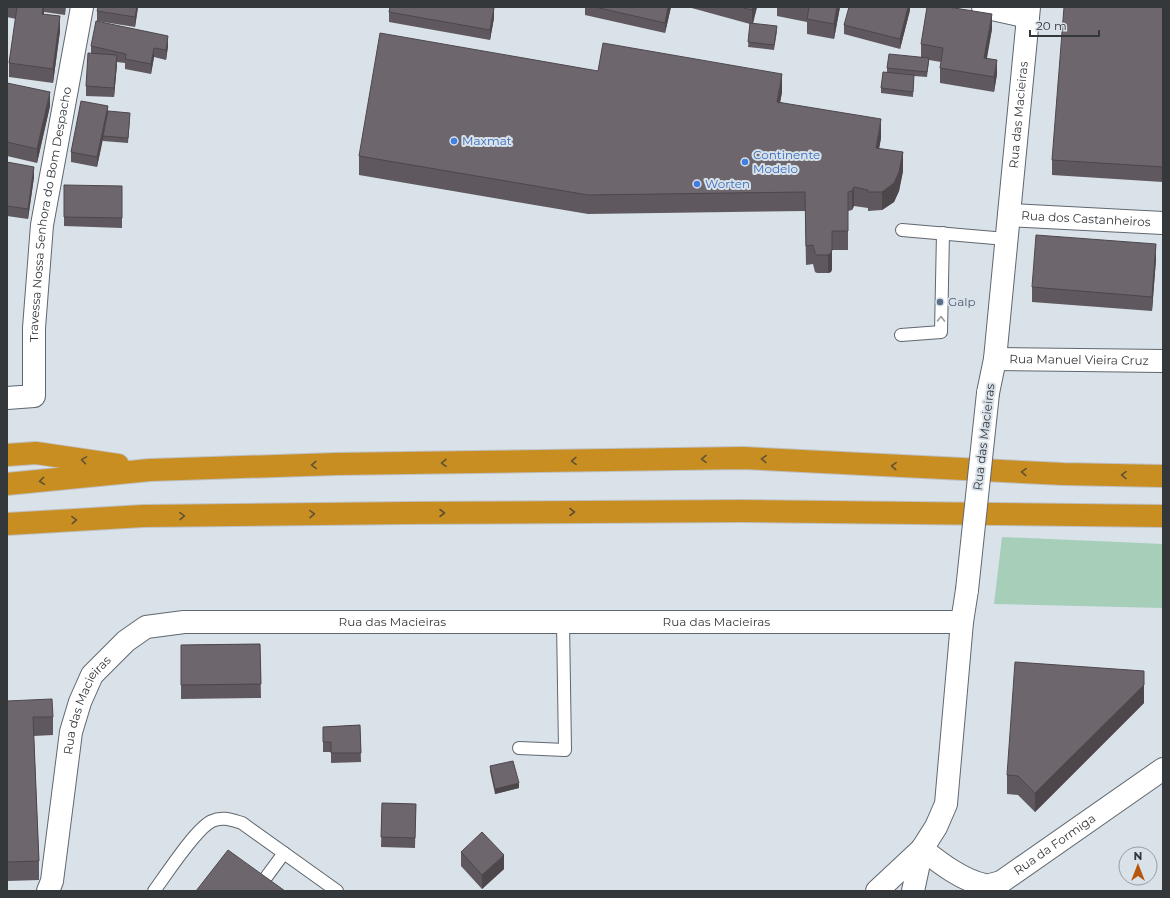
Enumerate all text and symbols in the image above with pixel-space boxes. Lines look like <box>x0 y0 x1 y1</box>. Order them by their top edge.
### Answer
scale bar <box>1030 12 1099 38</box>
text: 20 m <box>1036 18 1067 33</box>
street label: Rua das Macieiras <box>1005 60 1031 169</box>
street label: Travessa Nossa Senhora do Bom Despacho <box>26 85 74 342</box>
place label: Maxmat <box>462 133 512 148</box>
marker: Maxmat <box>449 136 459 146</box>
place label: Continente Modelo <box>753 147 820 176</box>
marker: Continente Modelo <box>740 157 750 167</box>
place label: Worten <box>705 176 750 191</box>
marker: Worten <box>692 179 702 189</box>
street label: Rua dos Castanheiros <box>1021 208 1151 229</box>
place label: Galp <box>948 294 976 309</box>
marker: Galp <box>935 297 945 307</box>
one-way arrow <box>937 316 945 322</box>
street label: Rua Manuel Vieira Cruz <box>1009 351 1149 368</box>
street label: Rua das Macieiras <box>970 383 998 491</box>
one-way arrow <box>701 455 707 463</box>
one-way arrow <box>761 455 767 464</box>
one-way arrow <box>81 456 87 465</box>
one-way arrow <box>571 457 577 465</box>
one-way arrow <box>441 458 447 467</box>
one-way arrow <box>311 461 317 469</box>
one-way arrow <box>891 462 897 470</box>
one-way arrow <box>1021 468 1027 477</box>
one-way arrow <box>1121 471 1127 480</box>
one-way arrow <box>39 476 45 485</box>
one-way arrow <box>569 508 575 516</box>
one-way arrow <box>439 509 445 517</box>
one-way arrow <box>309 510 315 518</box>
one-way arrow <box>179 512 185 520</box>
one-way arrow <box>71 516 77 525</box>
street label: Rua das Macieiras <box>339 614 446 629</box>
street label: Rua das Macieiras <box>663 614 770 629</box>
street label: Rua das Macieiras <box>60 652 114 755</box>
street label: Rua da Formiga <box>1011 810 1098 878</box>
north arrow <box>1118 846 1158 886</box>
text: N <box>1134 849 1142 863</box>

